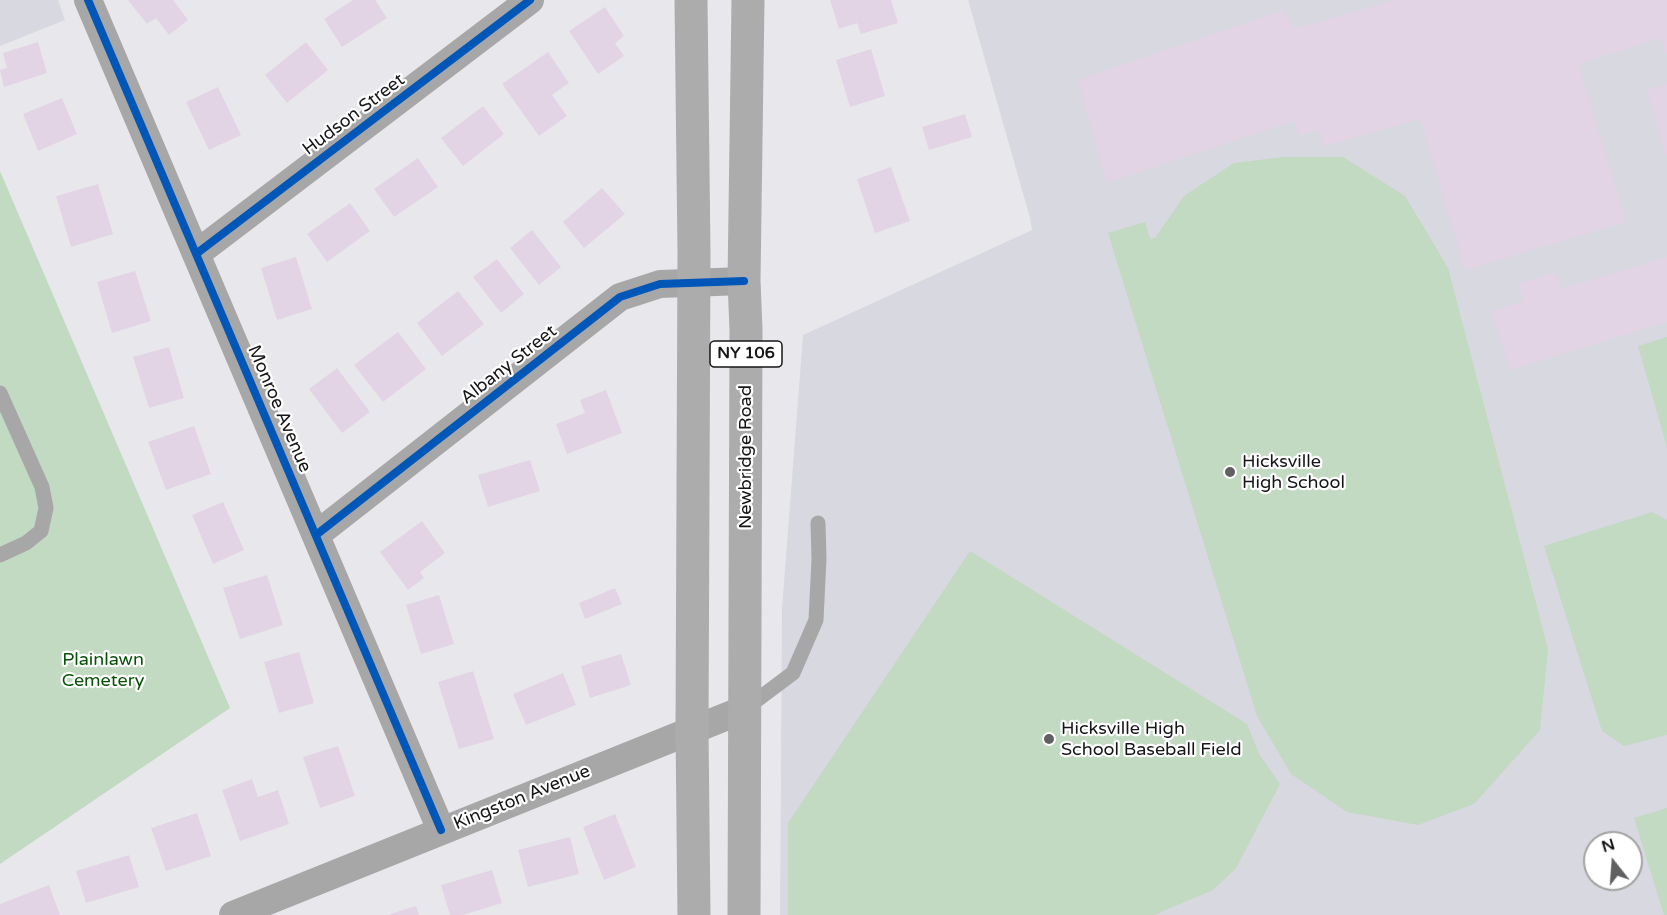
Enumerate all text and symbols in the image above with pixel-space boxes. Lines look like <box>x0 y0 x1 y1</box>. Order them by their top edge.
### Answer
street label: Hudson Street <box>299 70 409 160</box>
street label: Albany Street <box>457 321 561 409</box>
road number: NY 106 <box>710 341 782 367</box>
street label: Monroe Avenue <box>243 342 315 476</box>
street label: Newbridge Road <box>735 385 757 529</box>
place label: Hicksville High School <box>1242 451 1345 494</box>
marker: Hicksville High School <box>1223 465 1237 479</box>
park label: Plainlawn Cemetery <box>62 649 144 692</box>
place label: Hicksville High School Baseball Field <box>1061 718 1241 760</box>
marker: Hicksville High School Baseball Field <box>1042 732 1056 746</box>
street label: Kingston Avenue <box>451 761 593 835</box>
north arrow <box>1583 831 1643 891</box>
text: N <box>1599 834 1617 857</box>

